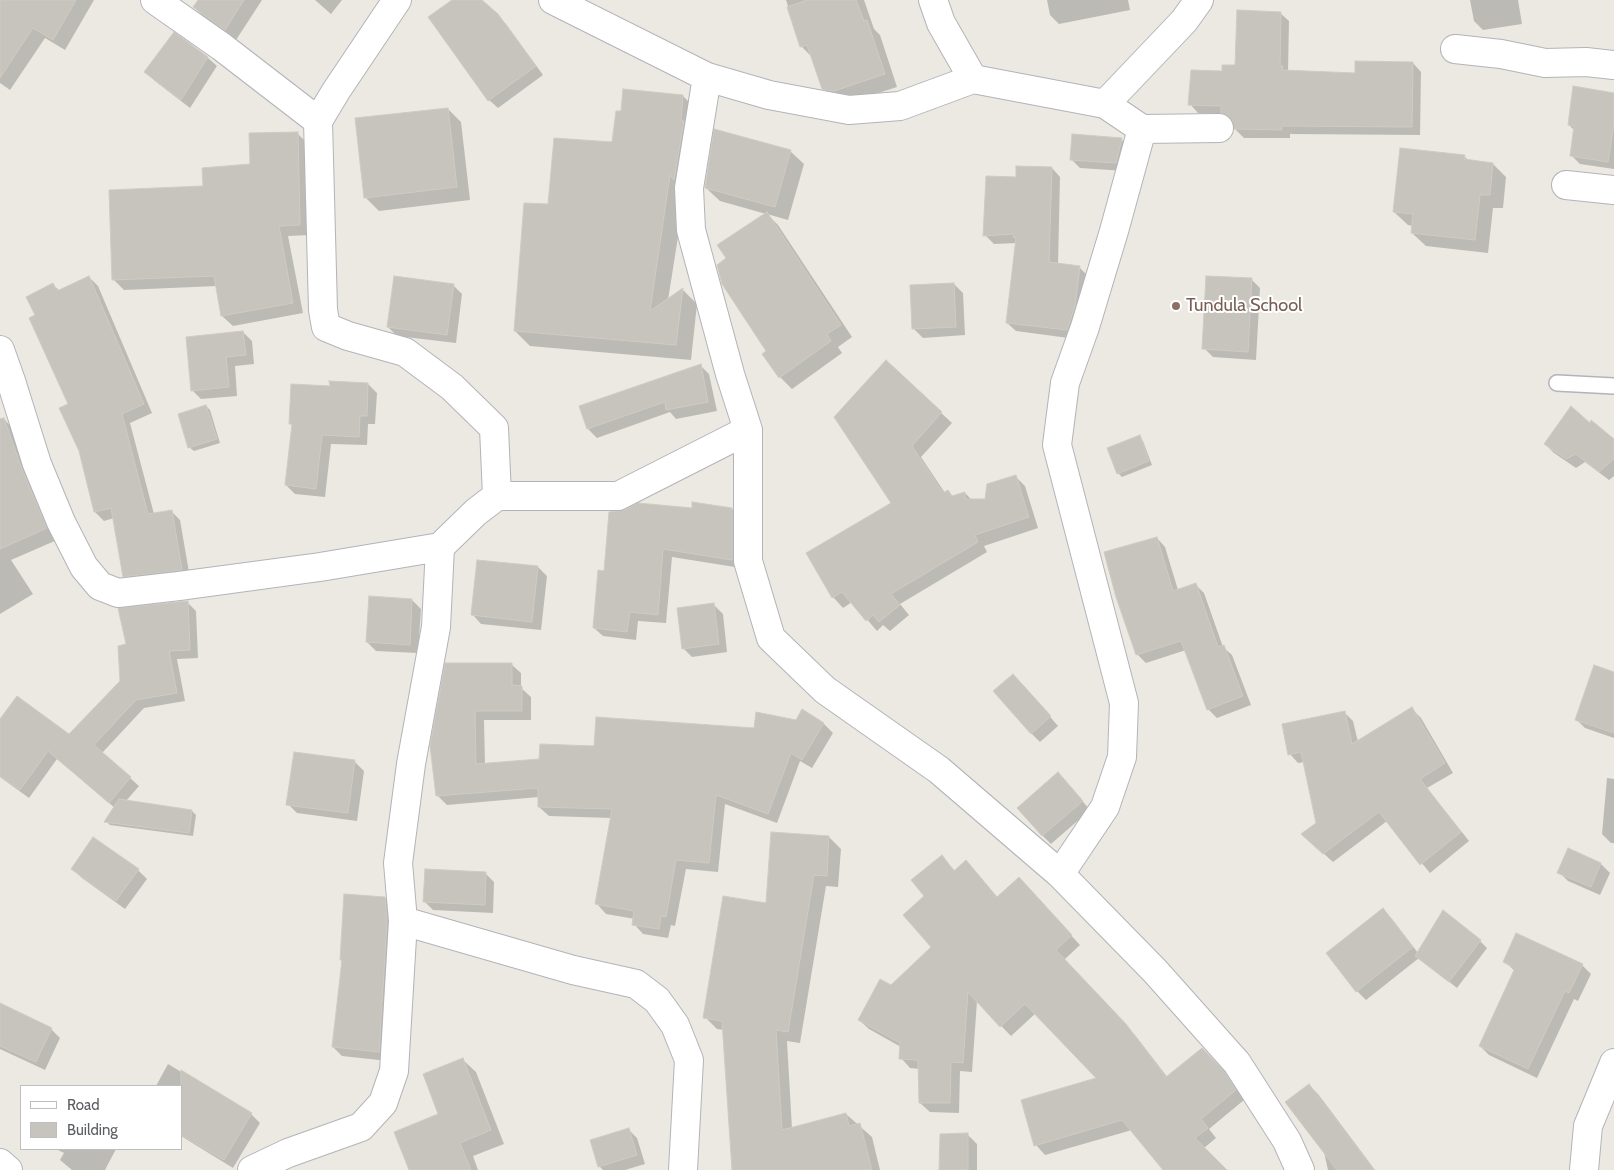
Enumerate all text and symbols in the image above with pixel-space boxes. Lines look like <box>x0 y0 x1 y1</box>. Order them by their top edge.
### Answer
place label: Tundula School <box>1186 295 1302 317</box>
marker: Tundula School <box>1170 300 1182 312</box>
legend <box>20 1085 182 1150</box>
text: Road <box>67 1096 100 1114</box>
text: Building <box>67 1121 118 1139</box>

